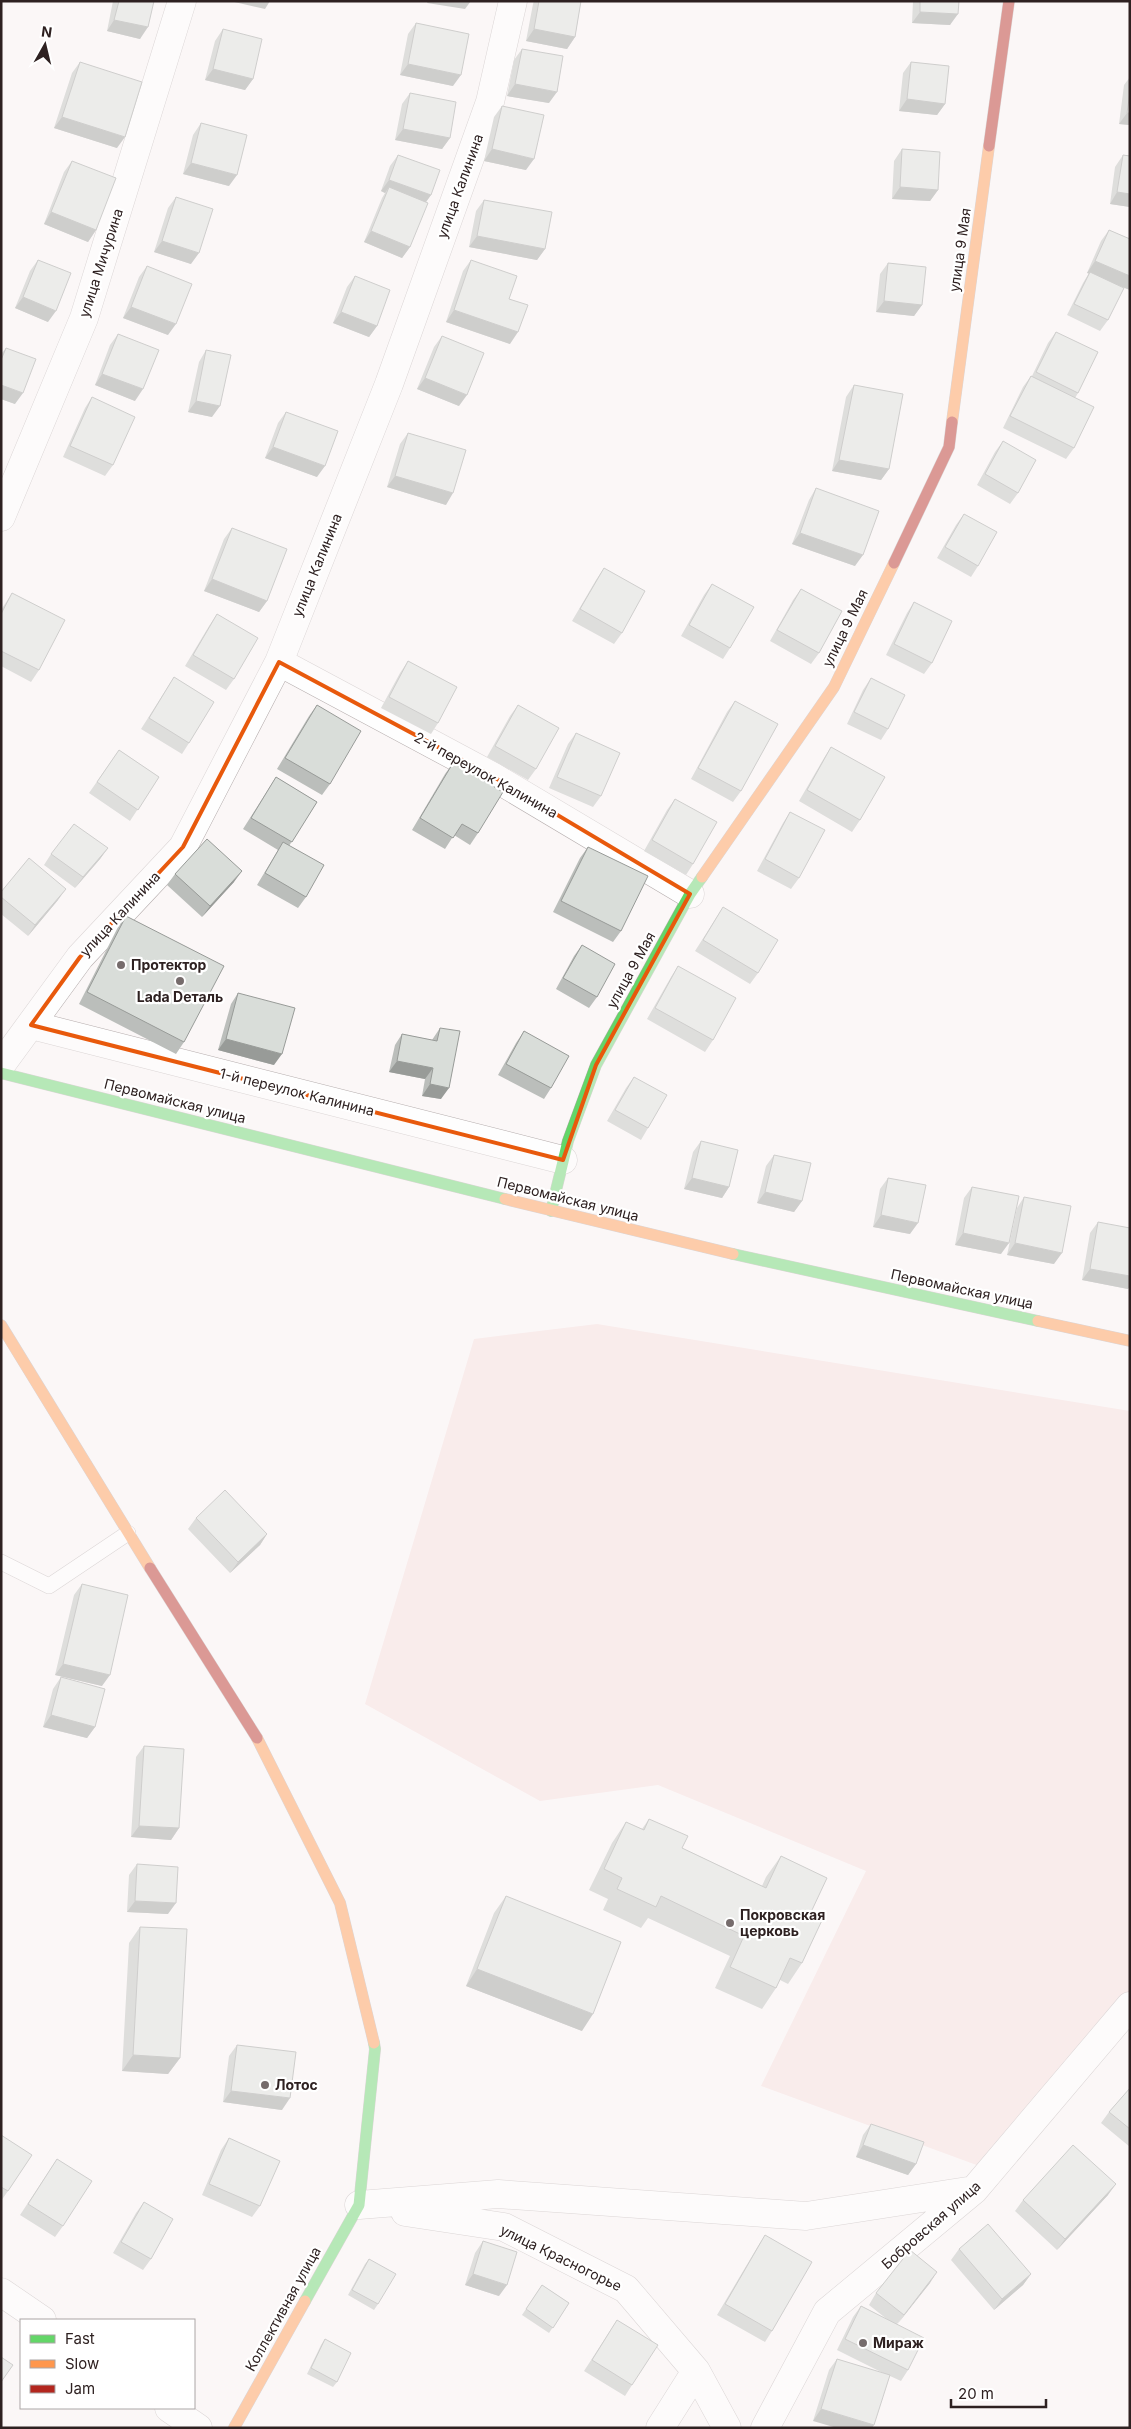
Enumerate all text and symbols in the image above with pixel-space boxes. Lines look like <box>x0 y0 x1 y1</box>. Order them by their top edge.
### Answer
north arrow <box>20 20 70 70</box>
text: N <box>40 22 53 41</box>
street label: улица Калинина <box>433 131 486 240</box>
street label: улица Мичурина <box>75 206 126 319</box>
street label: улица 9 Мая <box>945 207 974 293</box>
street label: улица Калинина <box>288 511 345 619</box>
street label: улица 9 Мая <box>818 586 871 670</box>
street label: 2-й переулок Калинина <box>411 728 561 821</box>
street label: улица Калинина <box>76 868 163 960</box>
street label: улица 9 Мая <box>603 929 659 1011</box>
place label: Протектор <box>131 956 207 973</box>
marker: Протектор <box>115 959 127 971</box>
marker: Lada Dеталь <box>174 975 186 987</box>
place label: Lada Dеталь <box>137 988 223 1005</box>
street label: 1-й переулок Калинина <box>218 1064 376 1119</box>
street label: Первомайская улица <box>103 1075 248 1126</box>
street label: Первомайская улица <box>496 1173 641 1224</box>
street label: Первомайская улица <box>889 1265 1035 1312</box>
place label: Покровская церковь <box>740 1906 825 1939</box>
marker: Покровская церковь <box>724 1917 736 1929</box>
place label: Лотос <box>275 2076 318 2093</box>
marker: Лотос <box>259 2079 271 2091</box>
street label: Бобровская улица <box>878 2177 984 2272</box>
street label: улица Красногорье <box>498 2221 625 2294</box>
street label: Коллективная улица <box>241 2244 324 2374</box>
legend <box>20 2319 195 2409</box>
text: Fast <box>65 2329 95 2348</box>
place label: Мираж <box>873 2334 924 2351</box>
marker: Мираж <box>857 2337 869 2349</box>
text: Slow <box>65 2354 99 2373</box>
scale bar <box>951 2376 1046 2408</box>
text: Jam <box>65 2379 95 2398</box>
text: 20 m <box>958 2384 994 2403</box>

